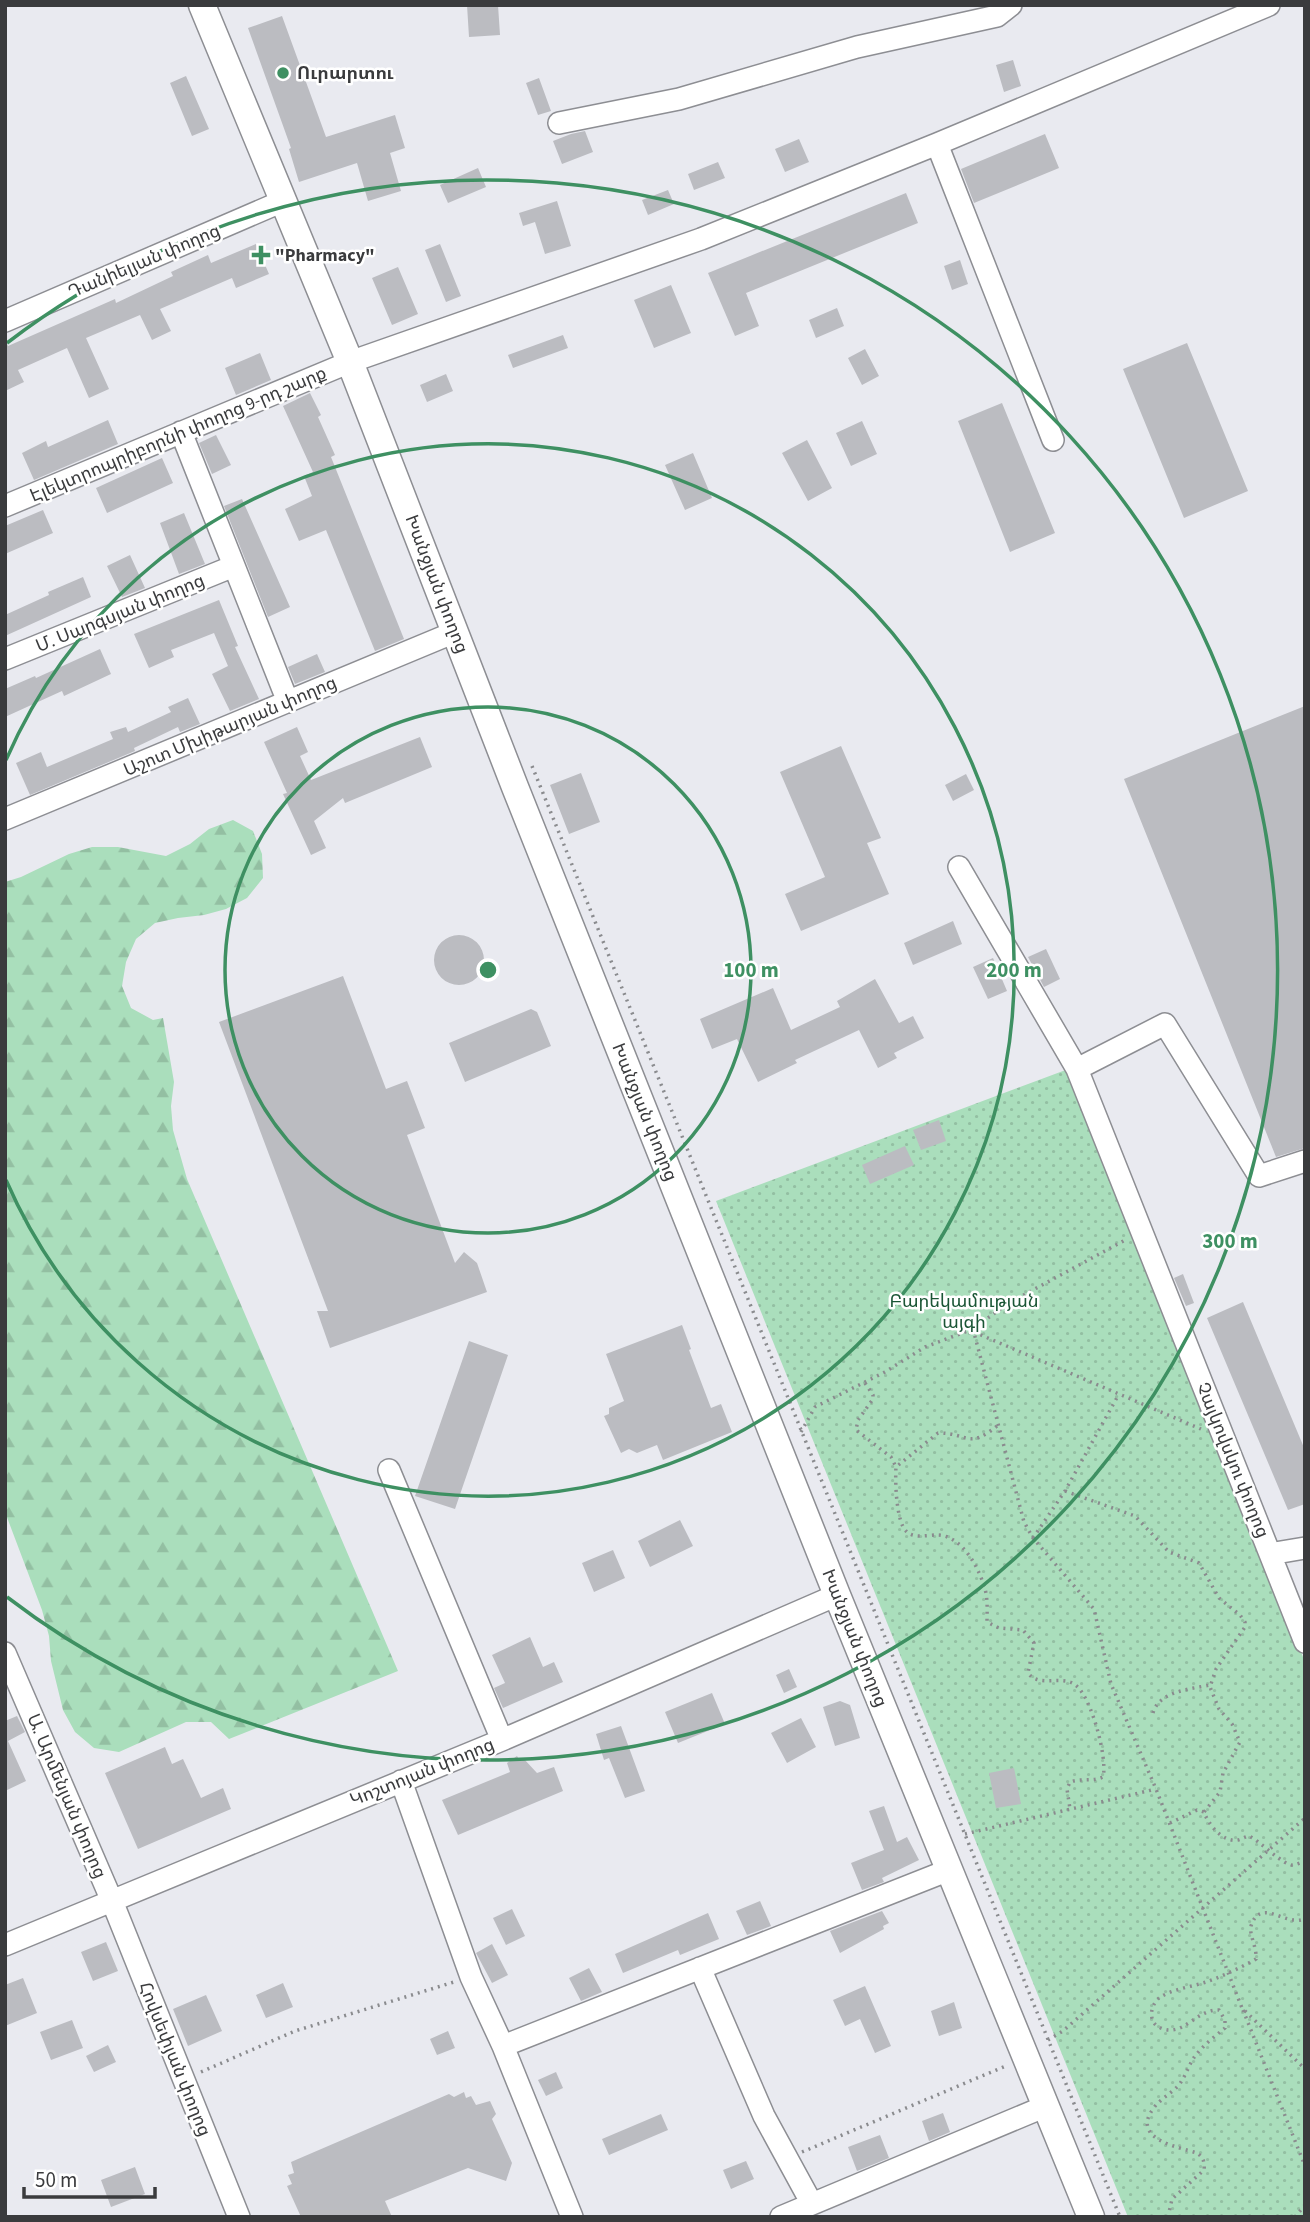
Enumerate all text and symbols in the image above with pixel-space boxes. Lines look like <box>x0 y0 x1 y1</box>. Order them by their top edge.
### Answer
place label: Ուրարտու <box>297 61 394 86</box>
marker: Ուրարտու <box>275 65 291 81</box>
street label: Դանիելյան փողոց <box>64 218 224 305</box>
place label: "Pharmacy" <box>275 243 375 268</box>
marker: "Pharmacy" <box>253 247 269 263</box>
street label: Էլեկտրոպրիբորնի փողոց 9-րդ շարք <box>26 360 330 509</box>
street label: Խանջյան փողոց <box>399 511 474 657</box>
street label: Մ. Սարգսյան փողոց <box>32 568 208 659</box>
street label: Աշոտ Մխիթարյան փողոց <box>120 670 341 783</box>
text: 100 m <box>723 955 779 985</box>
text: 200 m <box>986 955 1042 985</box>
centre of rings <box>476 958 500 982</box>
street label: Խանջյան փողոց <box>606 1040 684 1185</box>
text: 300 m <box>1202 1226 1258 1256</box>
park label: Բարեկամության այգի <box>889 1289 1039 1335</box>
street label: Չայկովսկու փողոց <box>1190 1379 1275 1542</box>
street label: Խանջյան փողոց <box>816 1566 894 1711</box>
street label: Ա. Արմենյան փողոց <box>21 1710 113 1882</box>
street label: Կոշտոյան փողոց <box>346 1732 498 1813</box>
street label: Հովսեփյան փողոց <box>132 1978 217 2140</box>
scale bar <box>24 2156 156 2200</box>
text: 50 m <box>35 2165 77 2195</box>

